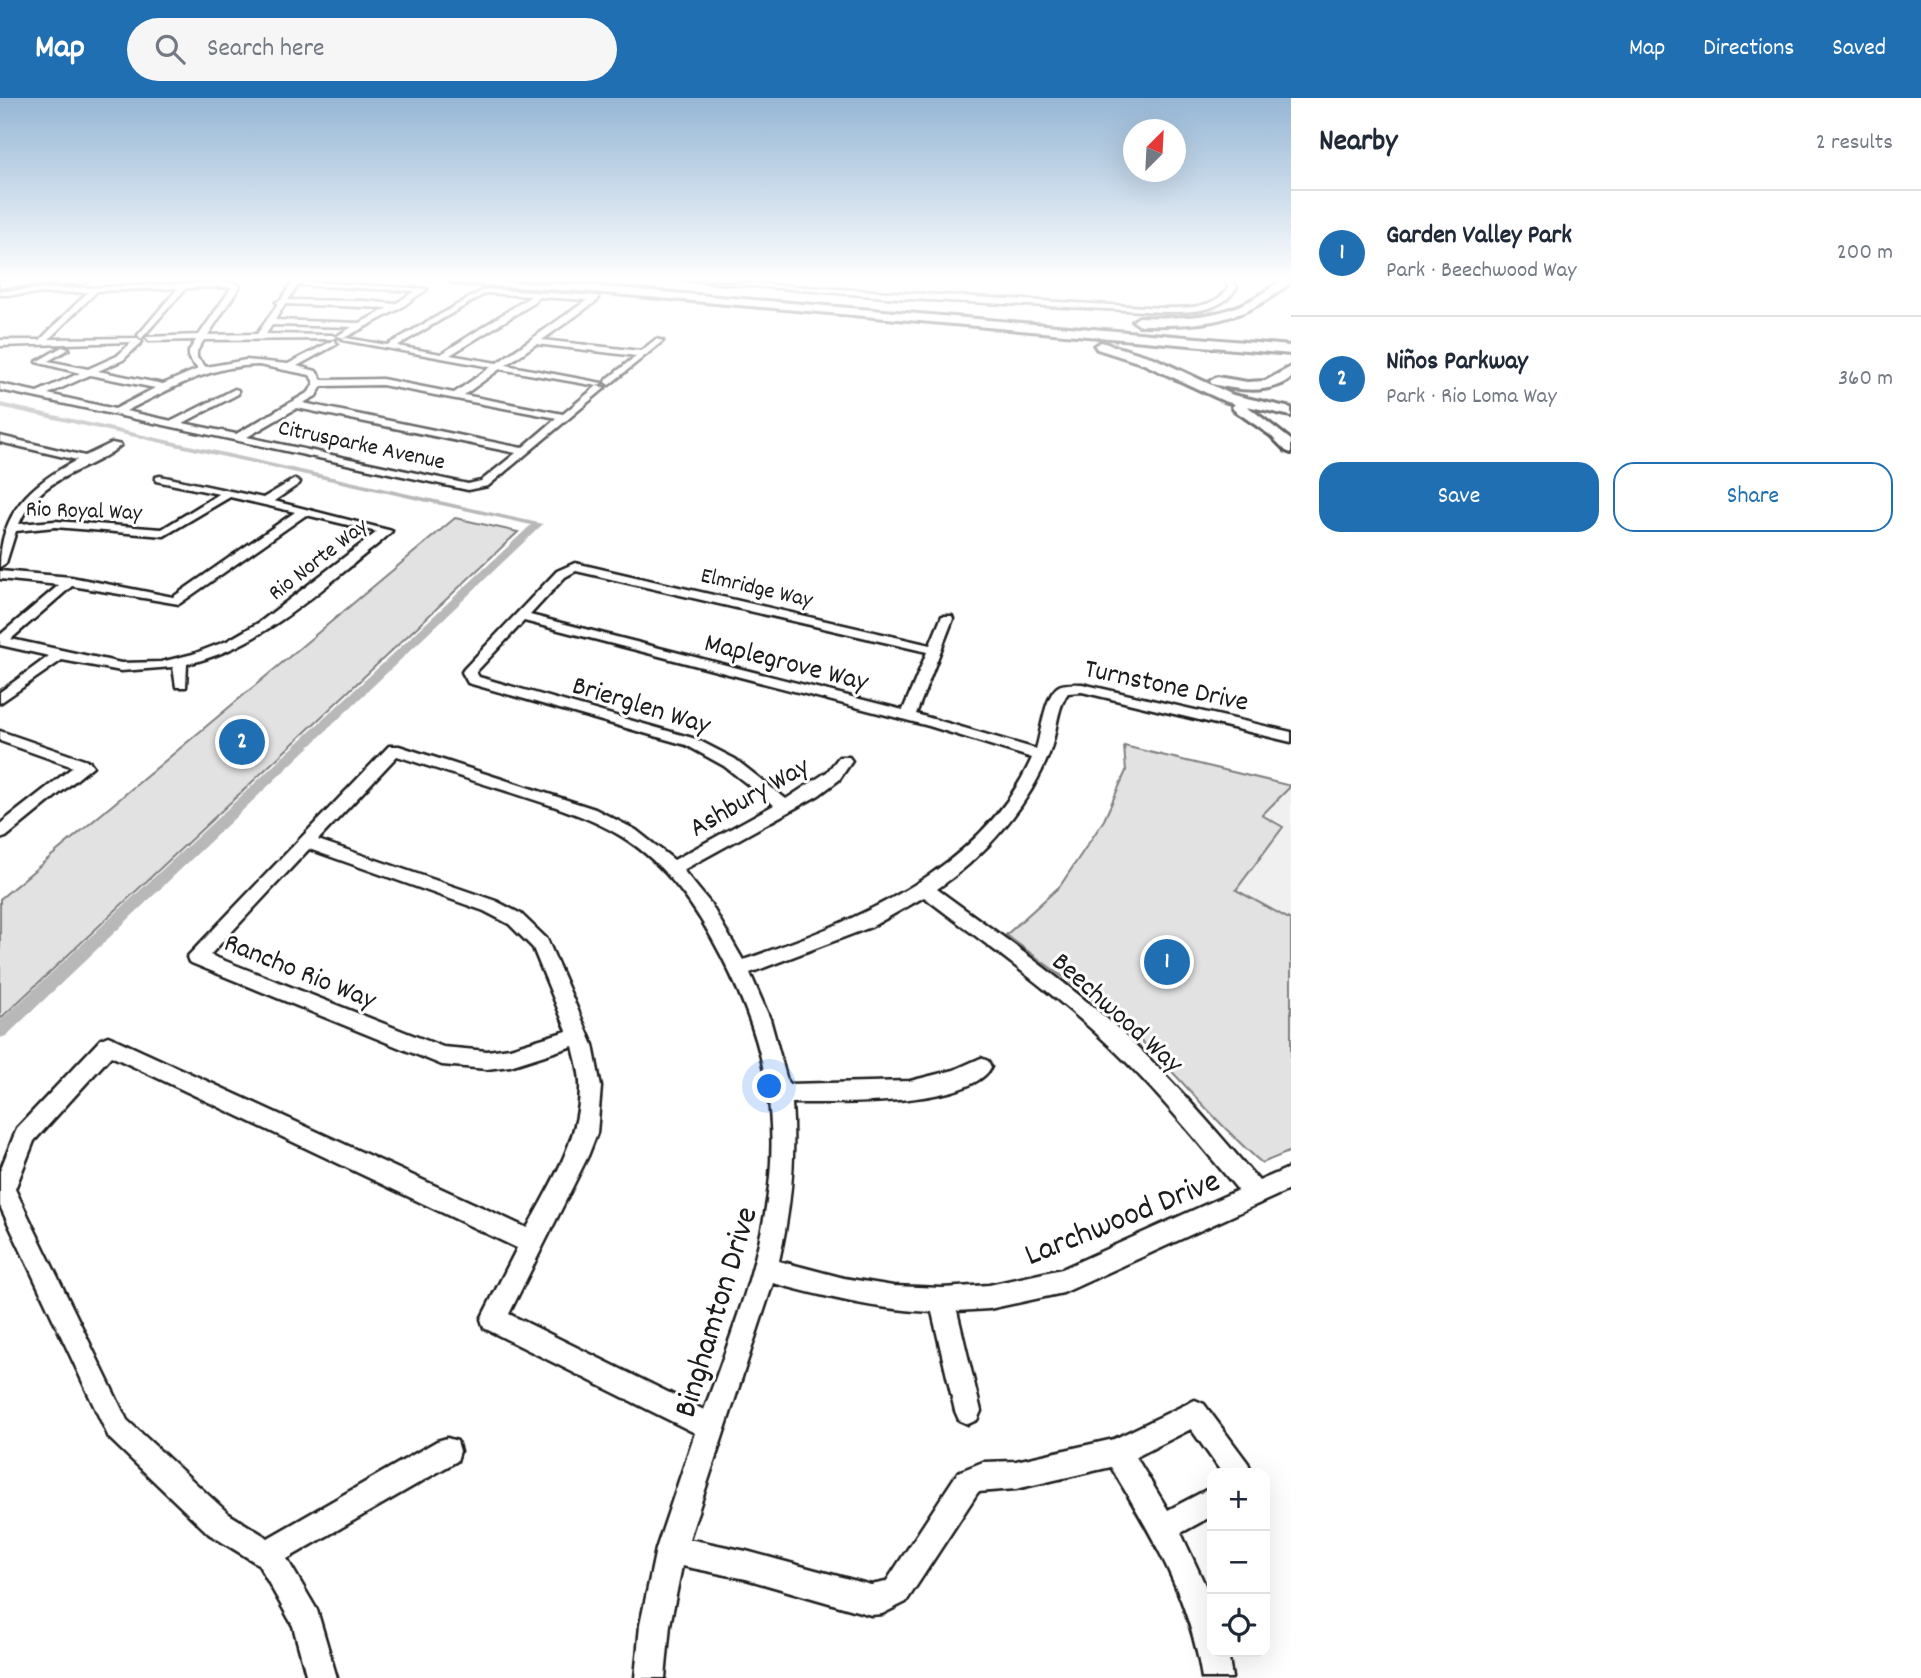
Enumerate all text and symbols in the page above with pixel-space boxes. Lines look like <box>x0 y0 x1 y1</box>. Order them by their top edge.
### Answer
search box <box>127 18 617 81</box>
text: Map <box>35 26 85 73</box>
icon: search <box>151 30 189 68</box>
text: Search here <box>207 31 325 68</box>
text: Map <box>1629 32 1665 66</box>
text: Directions <box>1703 32 1794 66</box>
text: Saved <box>1832 32 1886 66</box>
north arrow <box>1123 119 1186 182</box>
text: Nearby <box>1319 122 1397 165</box>
text: 2 results <box>1816 127 1893 160</box>
text: Garden Valley Park <box>1386 218 1572 255</box>
text: 1 <box>1339 237 1345 270</box>
text: 200 m <box>1837 237 1893 270</box>
text: Park · Beechwood Way <box>1386 255 1577 288</box>
text: Niños Parkway <box>1386 344 1528 381</box>
text: 2 <box>1337 363 1347 396</box>
text: 360 m <box>1838 363 1893 396</box>
text: Park · Rio Loma Way <box>1386 381 1557 414</box>
street label: Citrusparke Avenue <box>275 413 448 480</box>
button: Save <box>1319 462 1599 532</box>
button: Share <box>1613 462 1893 532</box>
street label: Rio Royal Way <box>25 494 143 531</box>
street label: Rio Norte Way <box>262 511 376 610</box>
street label: Elmridge Way <box>697 561 816 618</box>
street label: Maplegrove Way <box>700 625 873 705</box>
street label: Turnstone Drive <box>1080 651 1252 725</box>
street label: Brierglen Way <box>566 668 715 748</box>
pin: 2 <box>219 716 265 768</box>
street label: Ashbury Way <box>683 748 819 850</box>
street label: Rancho Rio Way <box>217 925 382 1023</box>
pin: 1 <box>1144 936 1190 988</box>
street label: Beechwood Way <box>1041 945 1191 1085</box>
your location <box>752 1069 786 1103</box>
street label: Larchwood Drive <box>1018 1160 1228 1281</box>
street label: Binghamton Drive <box>664 1202 773 1424</box>
map controls <box>1207 1468 1270 1657</box>
button: + <box>1207 1468 1270 1531</box>
button: − <box>1207 1531 1270 1594</box>
button: locate <box>1207 1594 1270 1657</box>

